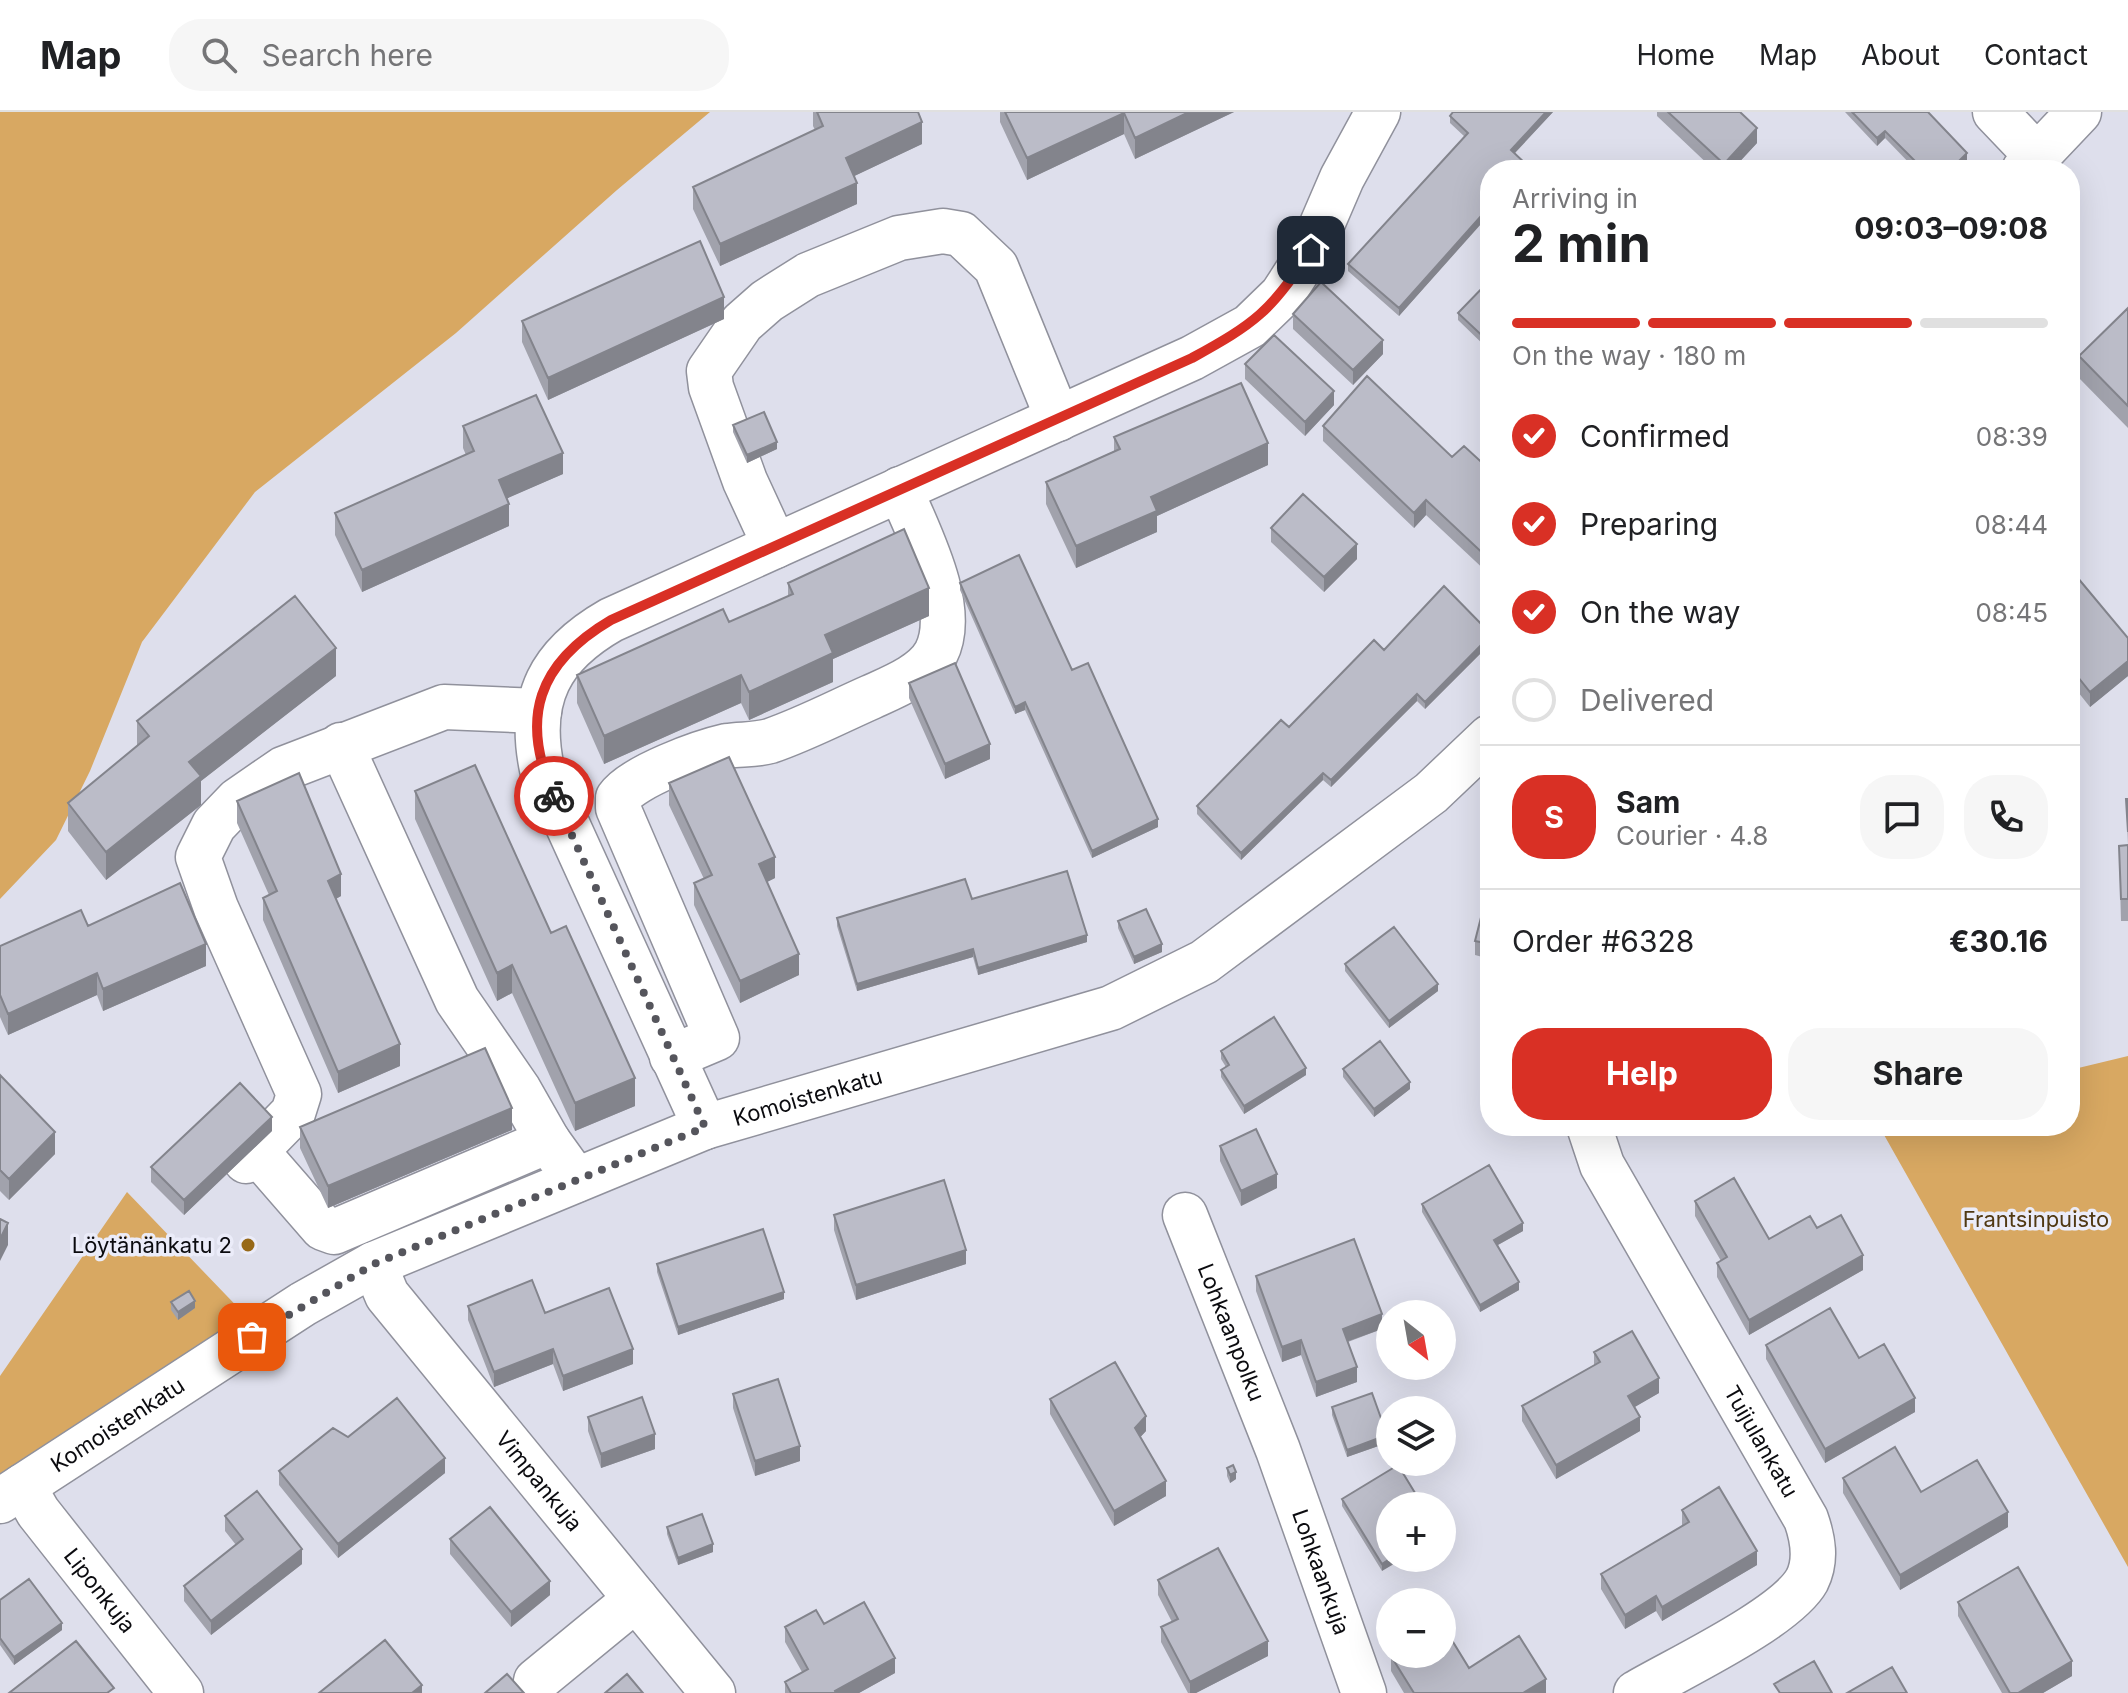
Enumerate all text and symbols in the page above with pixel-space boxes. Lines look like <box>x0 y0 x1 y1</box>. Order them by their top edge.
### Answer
search box <box>169 19 729 91</box>
text: Map <box>40 32 121 78</box>
icon: search <box>197 33 241 77</box>
text: Search here <box>261 37 433 73</box>
text: Home <box>1636 38 1715 72</box>
text: Map <box>1759 38 1817 72</box>
text: About <box>1861 38 1940 72</box>
text: Contact <box>1984 38 2088 72</box>
text: Arriving in <box>1512 183 1638 214</box>
text: 09:03–09:08 <box>1854 210 2048 246</box>
text: 2 min <box>1512 212 1651 275</box>
pin <box>1277 216 1345 284</box>
icon: home <box>1289 228 1333 272</box>
text: On the way · 180 m <box>1512 340 1746 371</box>
icon: check <box>1512 414 1556 458</box>
text: Confirmed <box>1580 418 1730 454</box>
text: 08:39 <box>1976 421 2048 452</box>
icon: check <box>1512 502 1556 546</box>
text: Preparing <box>1580 506 1718 542</box>
text: 08:44 <box>1974 509 2048 540</box>
icon: check <box>1512 590 1556 634</box>
text: On the way <box>1580 594 1740 630</box>
text: 08:45 <box>1975 597 2048 628</box>
text: Delivered <box>1580 682 1714 718</box>
courier <box>514 756 594 836</box>
icon: bike <box>532 774 576 818</box>
button: chat <box>1860 775 1944 859</box>
button: phone <box>1964 775 2048 859</box>
text: Sam <box>1616 784 1680 820</box>
text: S <box>1544 799 1564 835</box>
text: Courier · 4.8 <box>1616 820 1768 851</box>
text: Order #6328 <box>1512 923 1694 959</box>
text: €30.16 <box>1949 923 2048 959</box>
button: Help <box>1512 1028 1772 1120</box>
button: Share <box>1788 1028 2048 1120</box>
street label: Komoistenkatu <box>730 1063 885 1131</box>
park label: Frantsinpuisto <box>1963 1206 2109 1232</box>
place label: Löytänänkatu 2 <box>72 1232 232 1258</box>
marker: Löytänänkatu 2 <box>239 1236 257 1254</box>
street label: Lohkaanpolku <box>1192 1260 1270 1405</box>
north arrow <box>1376 1300 1456 1380</box>
map controls <box>1376 1300 1456 1668</box>
pin <box>218 1303 286 1371</box>
icon: bag <box>230 1315 274 1359</box>
street label: Komoistenkatu <box>46 1372 189 1478</box>
street label: Tuijulankatu <box>1719 1381 1804 1502</box>
button: layers <box>1376 1396 1456 1476</box>
street label: Vimpankuja <box>491 1426 588 1536</box>
button: + <box>1376 1492 1456 1572</box>
street label: Lohkaankuja <box>1287 1506 1355 1638</box>
street label: Liponkuja <box>59 1543 141 1638</box>
button: − <box>1376 1588 1456 1668</box>

